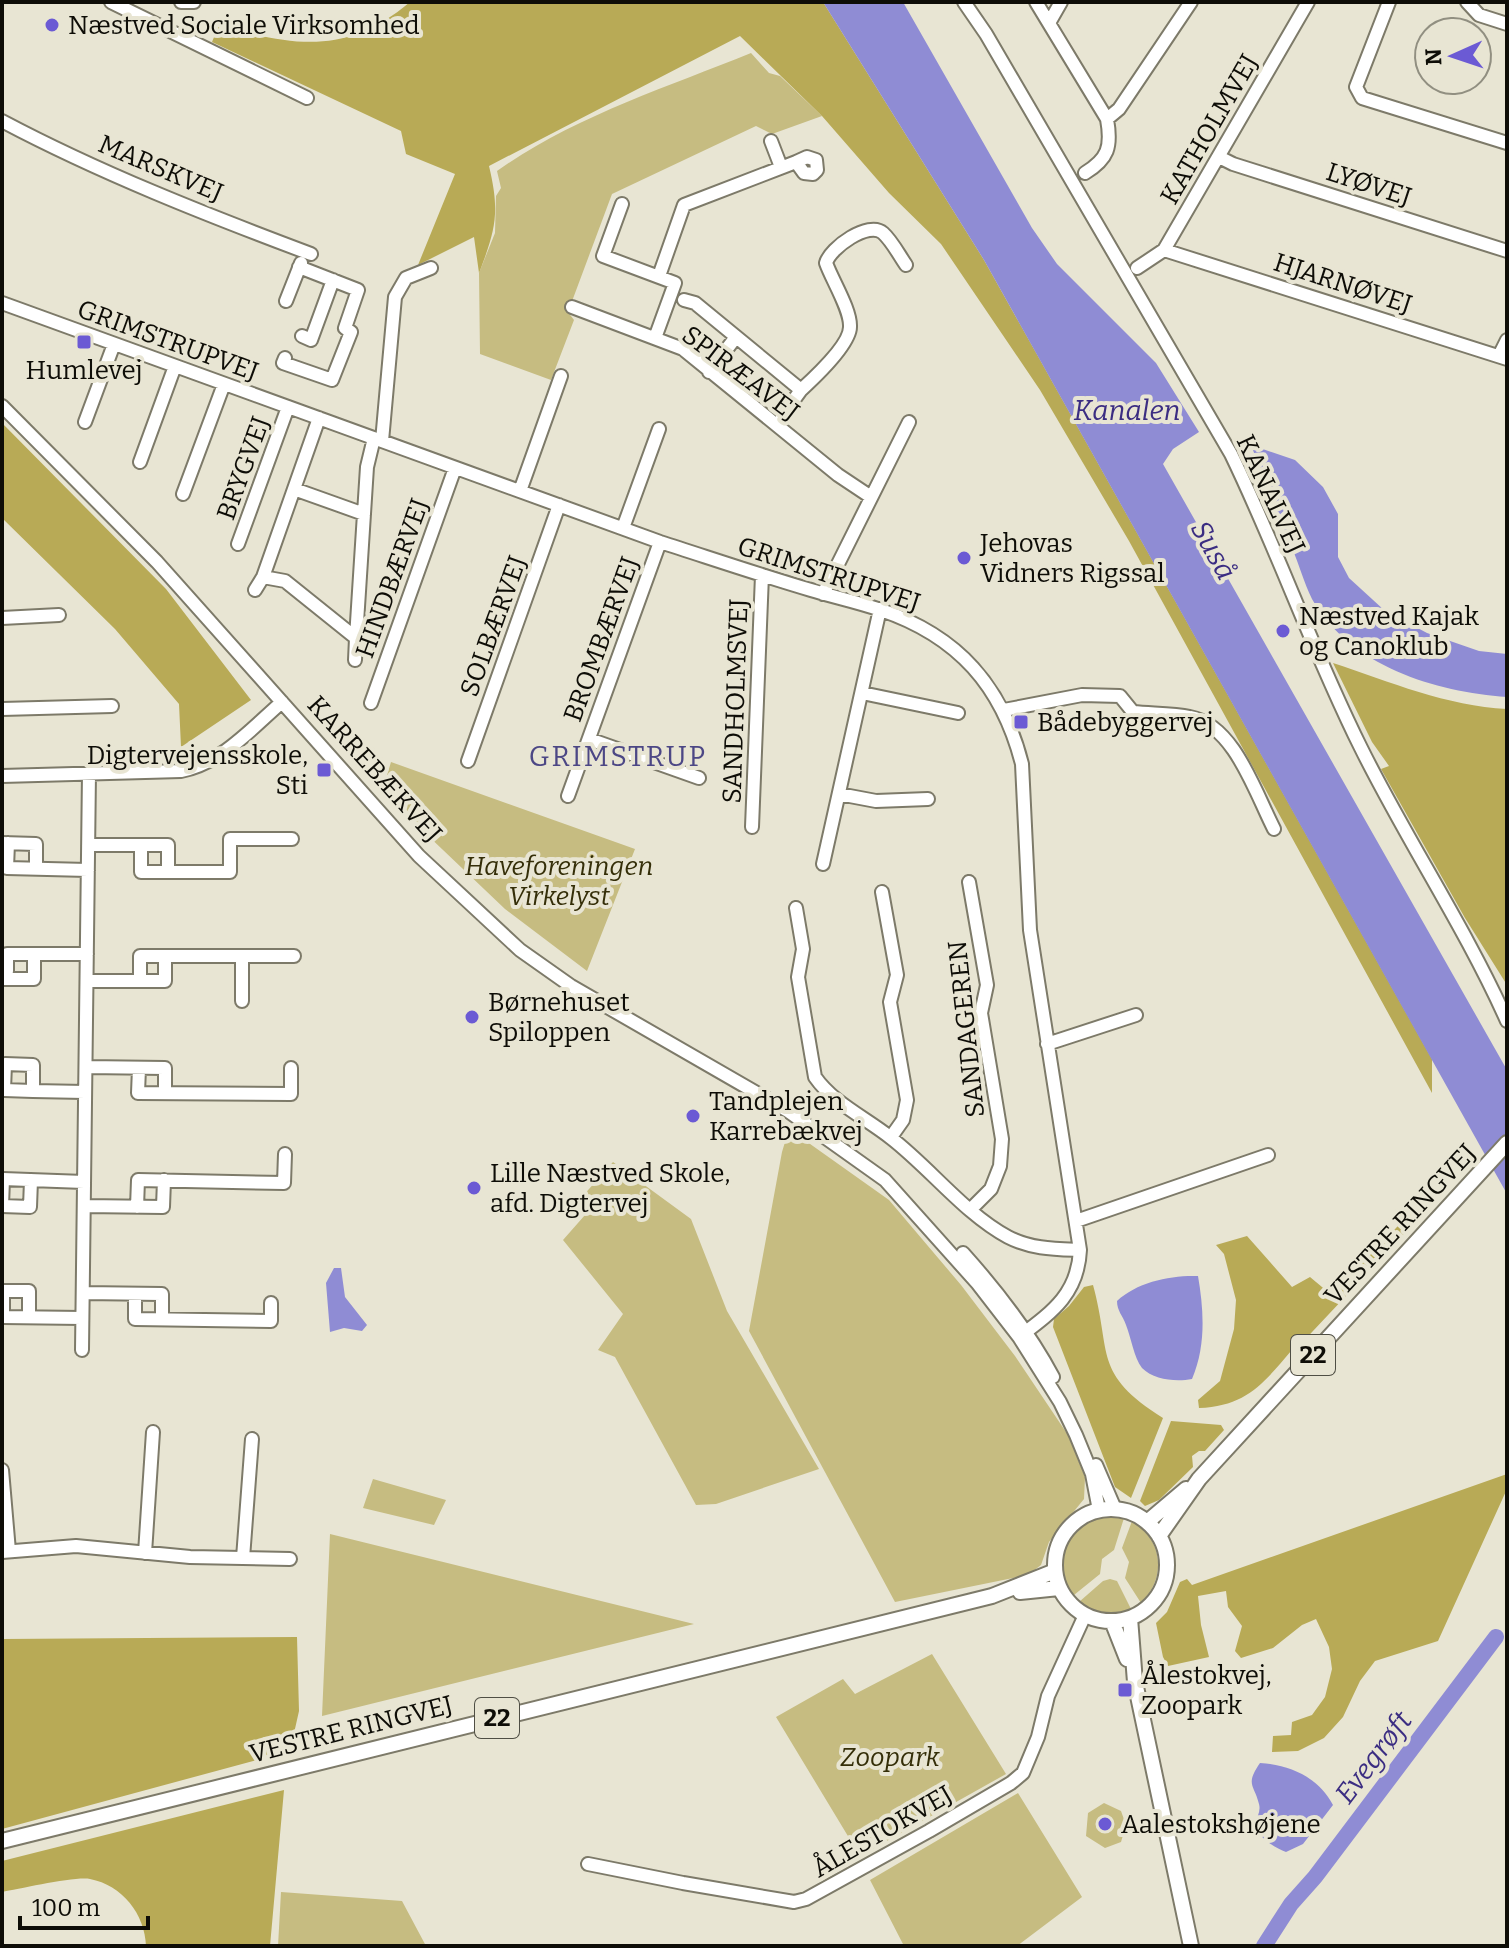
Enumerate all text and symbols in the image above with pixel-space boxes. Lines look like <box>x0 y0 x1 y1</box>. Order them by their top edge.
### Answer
place label: Næstved Sociale Virksomhed <box>68 10 420 41</box>
marker: Næstved Sociale Virksomhed <box>43 16 61 34</box>
north arrow <box>1413 16 1493 96</box>
text: N <box>1420 48 1447 66</box>
street label: KATHOLMVEJ <box>1154 49 1265 210</box>
street label: MARSKVEJ <box>94 128 228 209</box>
street label: LYØVEJ <box>1322 156 1415 213</box>
street label: HJARNØVEJ <box>1270 247 1416 320</box>
street label: GRIMSTRUPVEJ <box>73 293 263 388</box>
street label: SPIRÆAVEJ <box>676 319 805 427</box>
marker: Humlevej <box>75 333 93 351</box>
place label: Humlevej <box>26 355 142 386</box>
water label: Kanalen <box>1074 394 1180 427</box>
street label: BRYGVEJ <box>211 412 276 524</box>
street label: KANALVEJ <box>1230 430 1312 559</box>
street label: HINDBÆRVEJ <box>349 494 436 662</box>
water label: Suså <box>1184 515 1243 586</box>
place label: Jehovas Vidners Rigssal <box>979 528 1165 589</box>
street label: GRIMSTRUPVEJ <box>734 530 924 619</box>
marker: Jehovas Vidners Rigssal <box>955 549 973 567</box>
street label: SOLBÆRVEJ <box>454 552 533 701</box>
street label: BROMBÆRVEJ <box>557 552 646 726</box>
street label: SANDHOLMSVEJ <box>716 598 755 804</box>
place label: Næstved Kajak og Canoklub <box>1299 601 1479 662</box>
marker: Næstved Kajak og Canoklub <box>1274 622 1292 640</box>
street label: KARREBÆKVEJ <box>301 690 448 849</box>
place label: Bådebyggervej <box>1037 707 1214 738</box>
marker: Bådebyggervej <box>1012 713 1030 731</box>
place label: Digtervejensskole, Sti <box>87 740 308 801</box>
district label: GRIMSTRUP <box>529 740 707 773</box>
marker: Digtervejensskole, Sti <box>315 761 333 779</box>
park label: Haveforeningen Virkelyst <box>465 851 653 912</box>
street label: SANDAGEREN <box>942 939 991 1119</box>
place label: Børnehuset Spiloppen <box>488 987 630 1048</box>
marker: Børnehuset Spiloppen <box>463 1008 481 1026</box>
place label: Tandplejen Karrebækvej <box>709 1086 863 1147</box>
marker: Tandplejen Karrebækvej <box>684 1107 702 1125</box>
street label: VESTRE RINGVEJ <box>1318 1138 1483 1311</box>
place label: Lille Næstved Skole, afd. Digtervej <box>490 1158 730 1219</box>
marker: Lille Næstved Skole, afd. Digtervej <box>465 1179 483 1197</box>
road number: 22 <box>1291 1335 1335 1375</box>
place label: Ålestokvej, Zoopark <box>1141 1660 1272 1721</box>
marker: Ålestokvej, Zoopark <box>1116 1681 1134 1699</box>
street label: VESTRE RINGVEJ <box>246 1689 456 1770</box>
road number: 22 <box>475 1698 519 1738</box>
water label: Evegrøft <box>1328 1704 1419 1810</box>
park label: Zoopark <box>840 1742 941 1773</box>
street label: ÅLESTOKVEJ <box>807 1779 958 1884</box>
place label: Aalestokshøjene <box>1121 1809 1321 1840</box>
marker: Aalestokshøjene <box>1096 1815 1114 1833</box>
scale bar <box>20 1880 148 1930</box>
text: 100 m <box>32 1894 100 1922</box>

